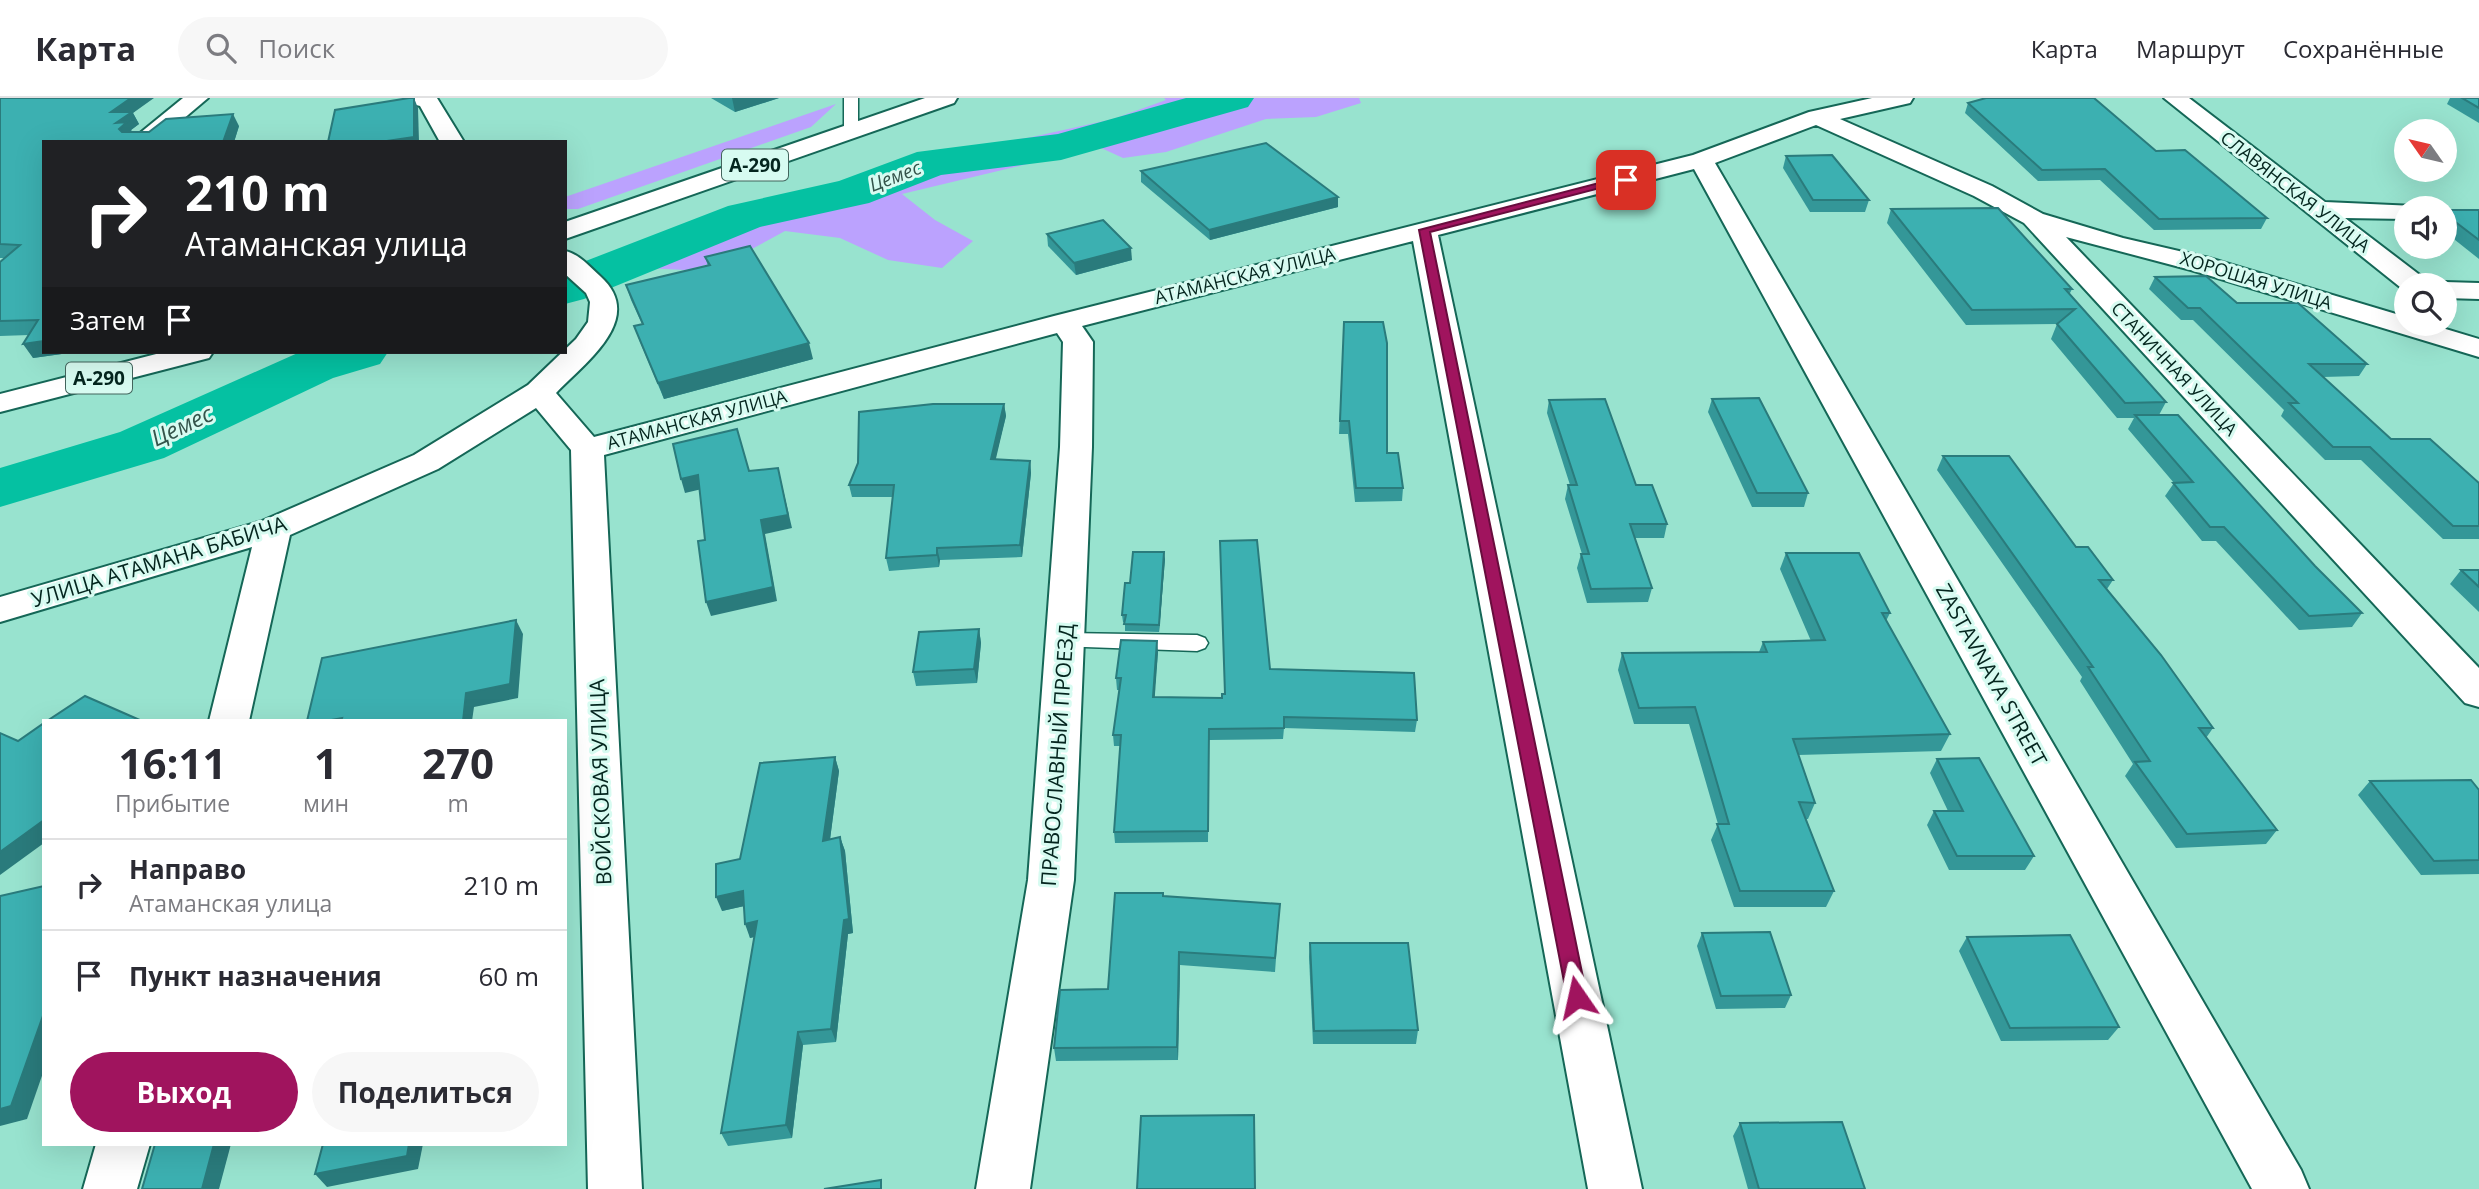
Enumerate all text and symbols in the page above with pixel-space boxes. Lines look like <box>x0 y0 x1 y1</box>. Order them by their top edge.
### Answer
search box <box>178 17 668 80</box>
text: Карта <box>35 26 136 71</box>
icon: search <box>202 29 240 67</box>
text: Поиск <box>258 30 335 66</box>
text: Карта <box>2031 32 2098 65</box>
text: Маршрут <box>2136 32 2245 65</box>
text: Сохранённые <box>2283 32 2444 65</box>
north arrow <box>2394 119 2457 182</box>
map controls <box>2394 119 2457 336</box>
street label: СЛАВЯНСКАЯ УЛИЦА <box>2216 125 2376 258</box>
road number: А-290 <box>722 150 788 180</box>
pin <box>1596 150 1656 210</box>
water label: Цемес <box>865 154 925 198</box>
text: 210 m <box>185 159 330 225</box>
icon: arrive <box>1607 161 1645 199</box>
icon: right <box>70 168 161 259</box>
button: sound <box>2394 196 2457 259</box>
text: Атаманская улица <box>185 222 468 265</box>
street label: АТАМАНСКАЯ УЛИЦА <box>1152 241 1338 309</box>
street label: ХОРОШАЯ УЛИЦА <box>2178 246 2336 315</box>
button: search <box>2394 273 2457 336</box>
street label: СТАНИЧНАЯ УЛИЦА <box>2106 296 2244 441</box>
icon: arrive <box>160 301 198 339</box>
text: Затем <box>70 302 146 338</box>
road number: А-290 <box>66 362 132 394</box>
street label: АТАМАНСКАЯ УЛИЦА <box>604 383 790 455</box>
water label: Цемес <box>145 397 218 453</box>
street label: УЛИЦА АТАМАНА БАБИЧА <box>28 509 290 613</box>
street label: ZASTAVNAYA STREET <box>1930 578 2054 771</box>
street label: ПРАВОСЛАВНЫЙ ПРОЕЗД <box>1034 623 1080 887</box>
street label: ВОЙСКОВАЯ УЛИЦА <box>582 678 618 886</box>
text: 16:11 <box>118 734 227 791</box>
text: 1 <box>314 734 338 791</box>
text: 270 <box>422 734 494 791</box>
text: Прибытие <box>115 787 230 819</box>
text: мин <box>303 787 349 819</box>
text: m <box>447 787 469 819</box>
text: Направо <box>129 851 246 887</box>
icon: right <box>70 866 108 904</box>
text: 210 m <box>464 867 539 903</box>
text: Атаманская улица <box>129 887 332 919</box>
icon: arrive <box>70 957 108 995</box>
text: Пункт назначения <box>129 958 382 994</box>
text: 60 m <box>478 958 539 994</box>
position arrow <box>1540 960 1614 1034</box>
button: Выход <box>70 1052 298 1132</box>
button: Поделиться <box>312 1052 539 1132</box>

